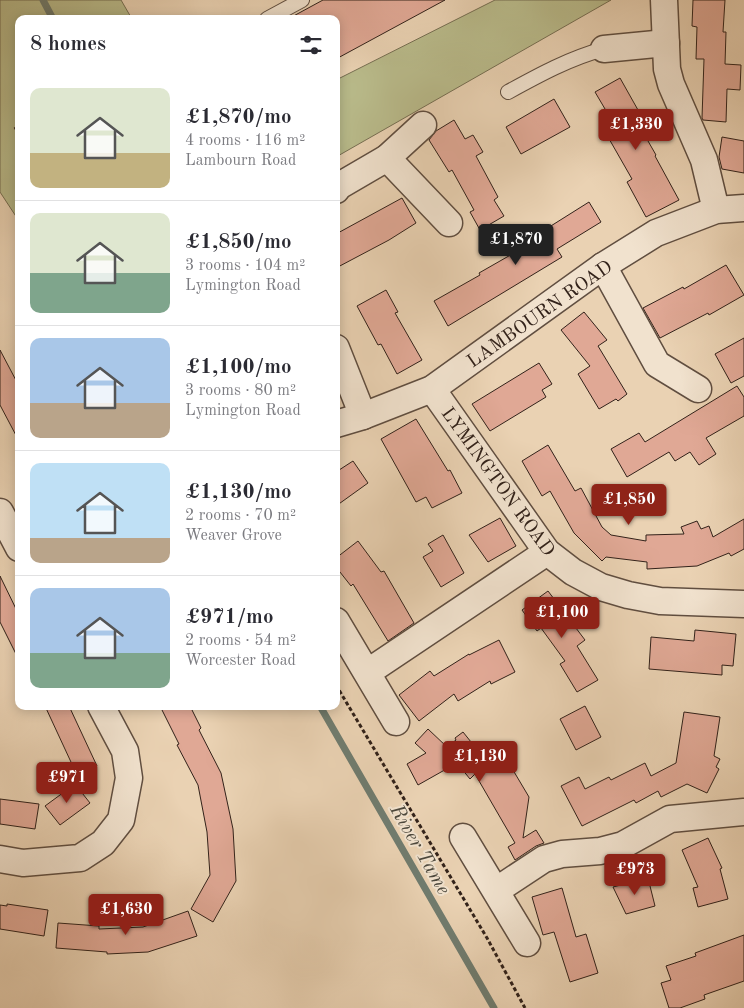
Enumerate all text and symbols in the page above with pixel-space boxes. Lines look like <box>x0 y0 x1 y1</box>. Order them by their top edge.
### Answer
icon: filters <box>297 31 325 59</box>
text: 8 homes <box>30 34 106 55</box>
text: £1,870/mo <box>185 107 292 128</box>
icon: home <box>70 108 130 168</box>
pin: £1,330 <box>595 108 677 151</box>
text: £1,330 <box>609 117 663 133</box>
text: 4 rooms · 116 m² <box>185 133 305 149</box>
text: Lambourn Road <box>185 153 296 169</box>
pin: £1,870 <box>475 224 557 266</box>
text: £1,850/mo <box>185 232 292 253</box>
text: £1,870 <box>489 232 543 248</box>
icon: home <box>70 233 130 293</box>
text: 3 rooms · 104 m² <box>185 258 305 274</box>
street label: LAMBOURN ROAD <box>464 258 617 372</box>
text: Lymington Road <box>185 278 301 294</box>
text: £1,100/mo <box>185 357 292 378</box>
icon: home <box>70 358 130 418</box>
text: 3 rooms · 80 m² <box>185 383 296 399</box>
text: Lymington Road <box>185 403 301 419</box>
street label: LYMINGTON ROAD <box>437 404 557 561</box>
text: £1,130/mo <box>185 482 292 503</box>
icon: home <box>70 483 130 543</box>
pin: £1,850 <box>588 484 670 526</box>
text: £1,850 <box>602 492 656 508</box>
text: 2 rooms · 70 m² <box>185 508 296 524</box>
text: Weaver Grove <box>185 528 282 544</box>
pin: £1,100 <box>521 596 603 639</box>
text: £1,100 <box>535 605 589 621</box>
text: £971/mo <box>185 607 274 628</box>
icon: home <box>70 608 130 668</box>
text: 2 rooms · 54 m² <box>185 633 296 649</box>
text: Worcester Road <box>185 653 296 669</box>
pin: £1,130 <box>439 740 521 783</box>
text: £1,130 <box>453 749 507 765</box>
pin: £971 <box>37 762 97 804</box>
text: £971 <box>47 770 87 786</box>
water label: River Tame <box>385 801 453 899</box>
pin: £973 <box>605 854 665 896</box>
text: £973 <box>615 862 655 878</box>
pin: £1,630 <box>85 894 167 936</box>
text: £1,630 <box>99 902 153 918</box>

